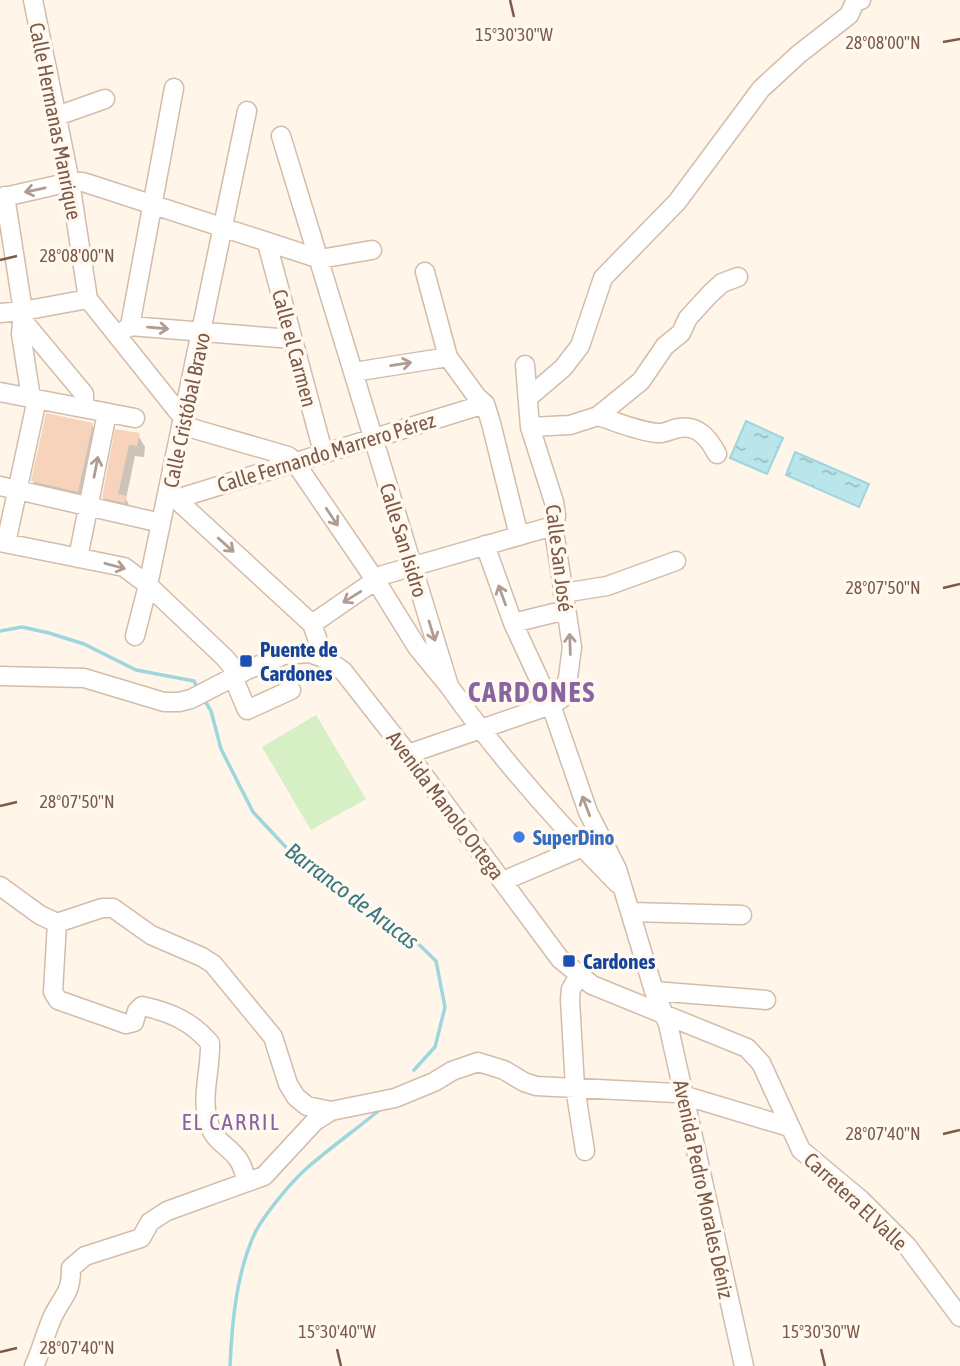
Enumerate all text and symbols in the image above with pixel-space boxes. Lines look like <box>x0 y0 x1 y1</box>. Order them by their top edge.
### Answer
street label: Calle Hermanas Manrique <box>25 20 87 222</box>
text: 15°30'30"W <box>475 24 553 45</box>
text: 28°08'00"N <box>845 32 921 53</box>
one-way arrow <box>24 183 47 197</box>
text: 28°08'00"N <box>39 245 115 266</box>
street label: Calle el Carmen <box>268 287 322 409</box>
one-way arrow <box>146 322 169 335</box>
street label: Calle Cristóbal Bravo <box>158 330 214 490</box>
one-way arrow <box>389 358 412 371</box>
street label: Calle Fernando Marrero Pérez <box>214 407 438 497</box>
one-way arrow <box>90 456 104 479</box>
street label: Calle San Isidro <box>375 480 433 600</box>
street label: Calle San José <box>542 503 578 613</box>
one-way arrow <box>325 507 339 527</box>
one-way arrow <box>217 537 235 553</box>
one-way arrow <box>103 560 125 573</box>
text: 28°07'50"N <box>845 577 921 598</box>
one-way arrow <box>495 584 507 606</box>
one-way arrow <box>342 590 362 604</box>
one-way arrow <box>427 620 440 642</box>
one-way arrow <box>563 633 576 656</box>
place label: Puente de Cardones <box>260 637 338 685</box>
marker: Puente de Cardones <box>238 653 254 669</box>
district label: CARDONES <box>468 676 596 708</box>
street label: Avenida Manolo Ortega <box>382 726 510 884</box>
text: 28°07'50"N <box>39 791 115 812</box>
one-way arrow <box>579 795 591 817</box>
place label: SuperDino <box>533 825 614 849</box>
marker: SuperDino <box>511 829 527 845</box>
water label: Barranco de Arucas <box>280 838 424 954</box>
place label: Cardones <box>583 949 656 973</box>
marker: Cardones <box>561 953 577 969</box>
street label: Avenida Pedro Morales Déniz <box>669 1078 739 1301</box>
district label: EL CARRIL <box>181 1109 281 1135</box>
text: 28°07'40"N <box>845 1123 921 1144</box>
street label: Carretera El Valle <box>799 1147 913 1255</box>
text: 15°30'40"W <box>298 1321 376 1342</box>
text: 15°30'30"W <box>782 1321 860 1342</box>
text: 28°07'40"N <box>39 1337 115 1358</box>

